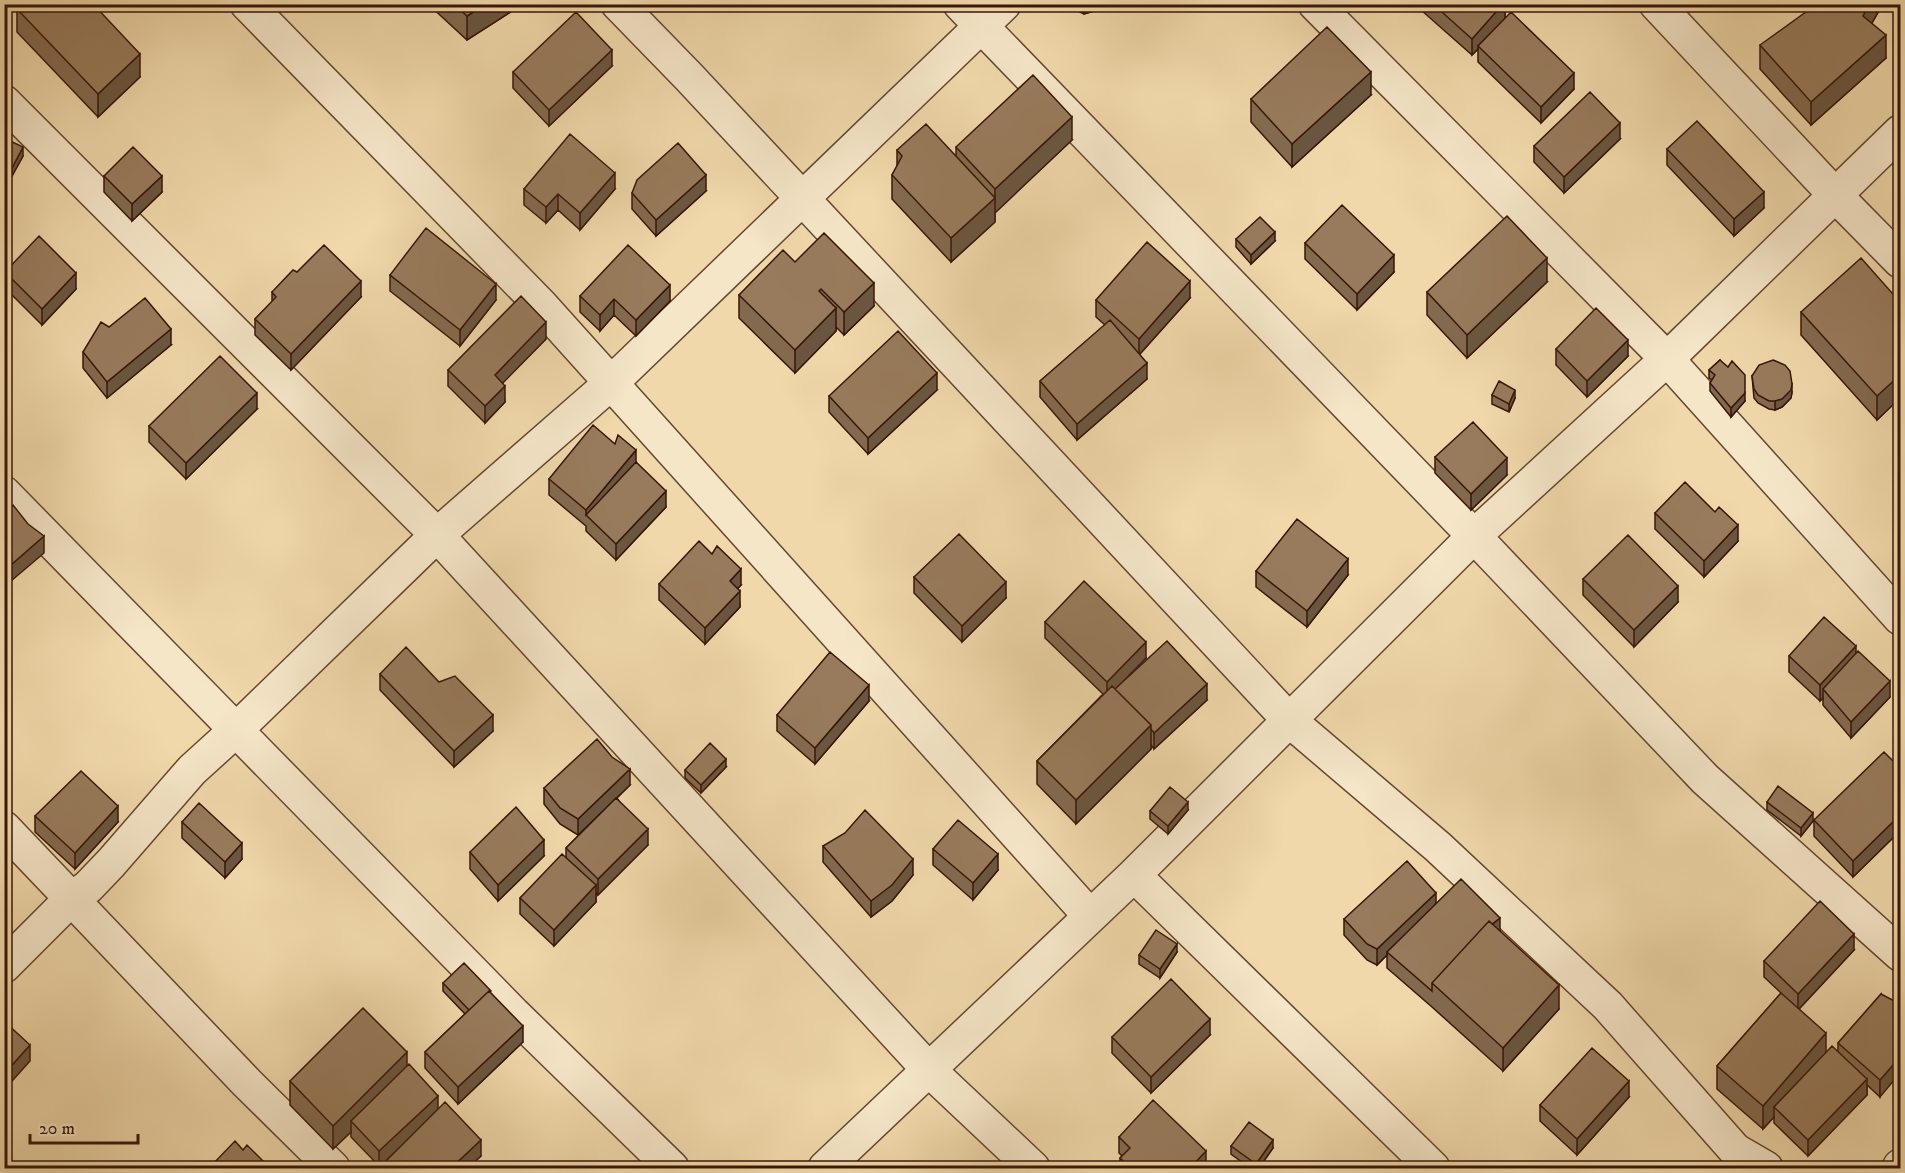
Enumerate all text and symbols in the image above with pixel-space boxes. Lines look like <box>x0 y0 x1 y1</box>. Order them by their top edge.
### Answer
scale bar <box>30 1107 138 1145</box>
text: 20 m <box>39 1118 75 1140</box>

